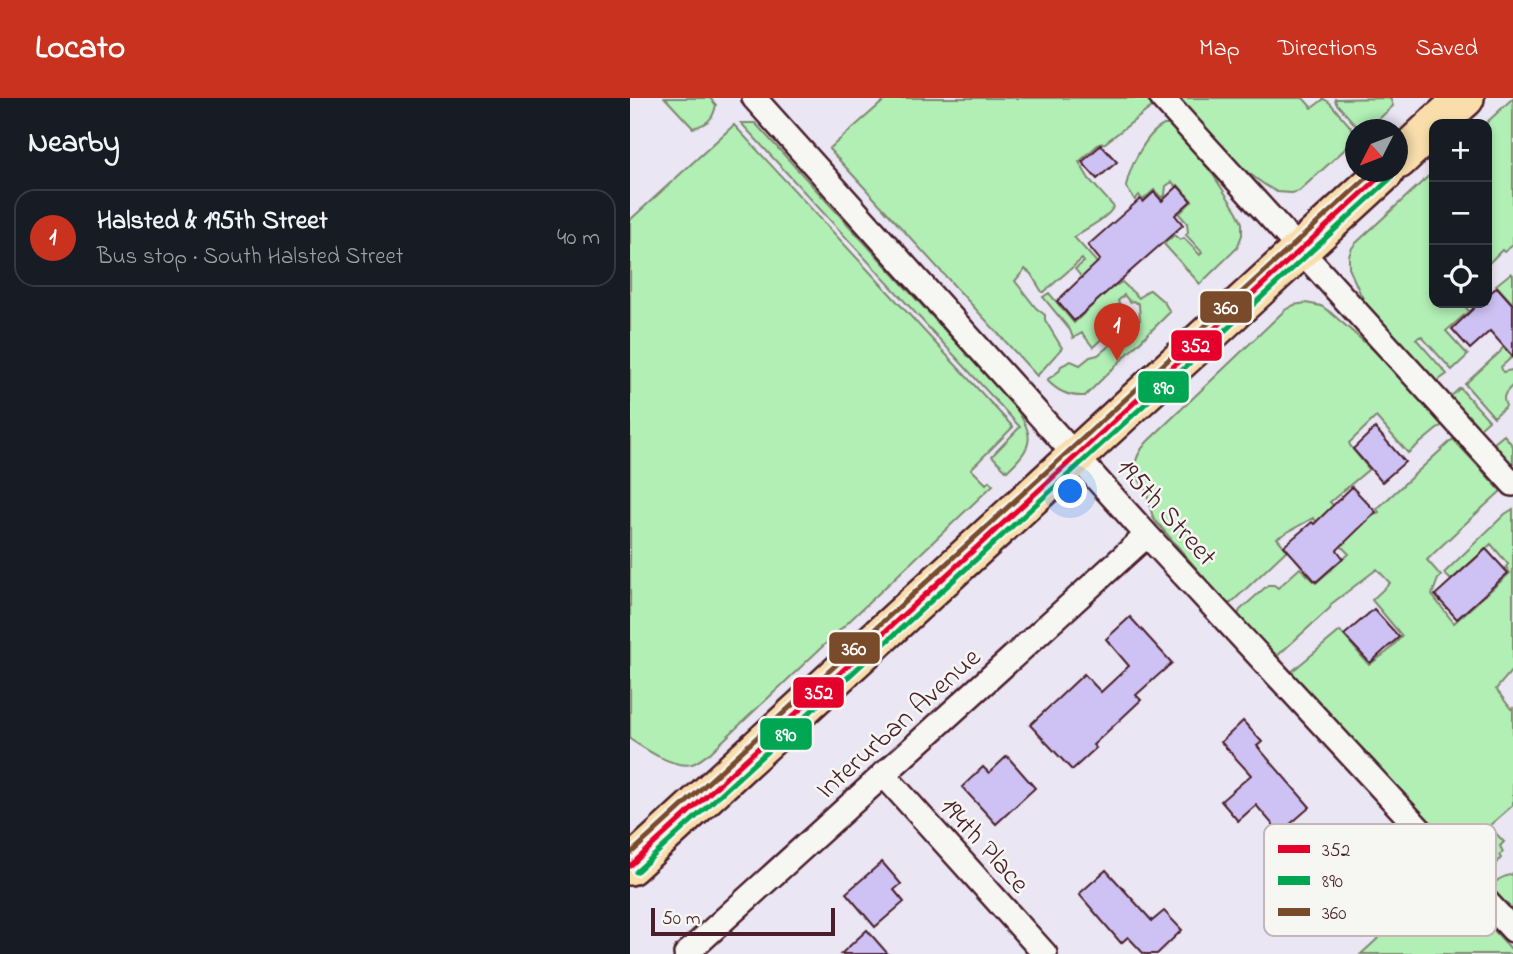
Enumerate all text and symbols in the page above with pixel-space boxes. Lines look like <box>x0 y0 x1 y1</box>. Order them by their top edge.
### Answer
text: Locato <box>35 25 125 73</box>
text: Map <box>1199 32 1240 67</box>
text: Directions <box>1278 32 1377 67</box>
text: Saved <box>1415 32 1478 67</box>
north arrow <box>1345 119 1408 182</box>
map controls <box>1429 119 1492 308</box>
button: + <box>1429 119 1492 182</box>
text: Nearby <box>28 122 120 166</box>
button: − <box>1429 182 1492 245</box>
text: Halsted & 195th Street <box>97 203 328 241</box>
text: 1 <box>49 222 57 255</box>
text: 40 m <box>557 222 600 255</box>
text: Bus stop · South Halsted Street <box>97 241 404 274</box>
button: locate <box>1429 245 1492 308</box>
line badge: 360 <box>1199 290 1253 324</box>
text: 360 <box>1213 296 1239 323</box>
pin: 1 <box>1094 303 1140 361</box>
line badge: 352 <box>1170 329 1223 362</box>
text: 352 <box>1181 334 1211 361</box>
line badge: 890 <box>1137 370 1190 404</box>
text: 890 <box>1152 376 1175 403</box>
street label: 195th Street <box>1105 450 1225 577</box>
your location <box>1053 474 1087 508</box>
line badge: 360 <box>828 631 881 665</box>
text: 360 <box>841 637 867 664</box>
street label: Interurban Avenue <box>808 639 991 810</box>
line badge: 352 <box>792 676 845 709</box>
text: 352 <box>804 681 834 708</box>
line badge: 890 <box>759 717 813 751</box>
text: 890 <box>774 723 797 750</box>
street label: 194th Place <box>929 789 1038 904</box>
legend <box>1264 824 1496 936</box>
text: 352 <box>1322 838 1350 865</box>
text: 890 <box>1322 869 1343 896</box>
text: 360 <box>1322 901 1346 928</box>
scale bar <box>651 905 835 937</box>
text: 50 m <box>662 906 701 933</box>

